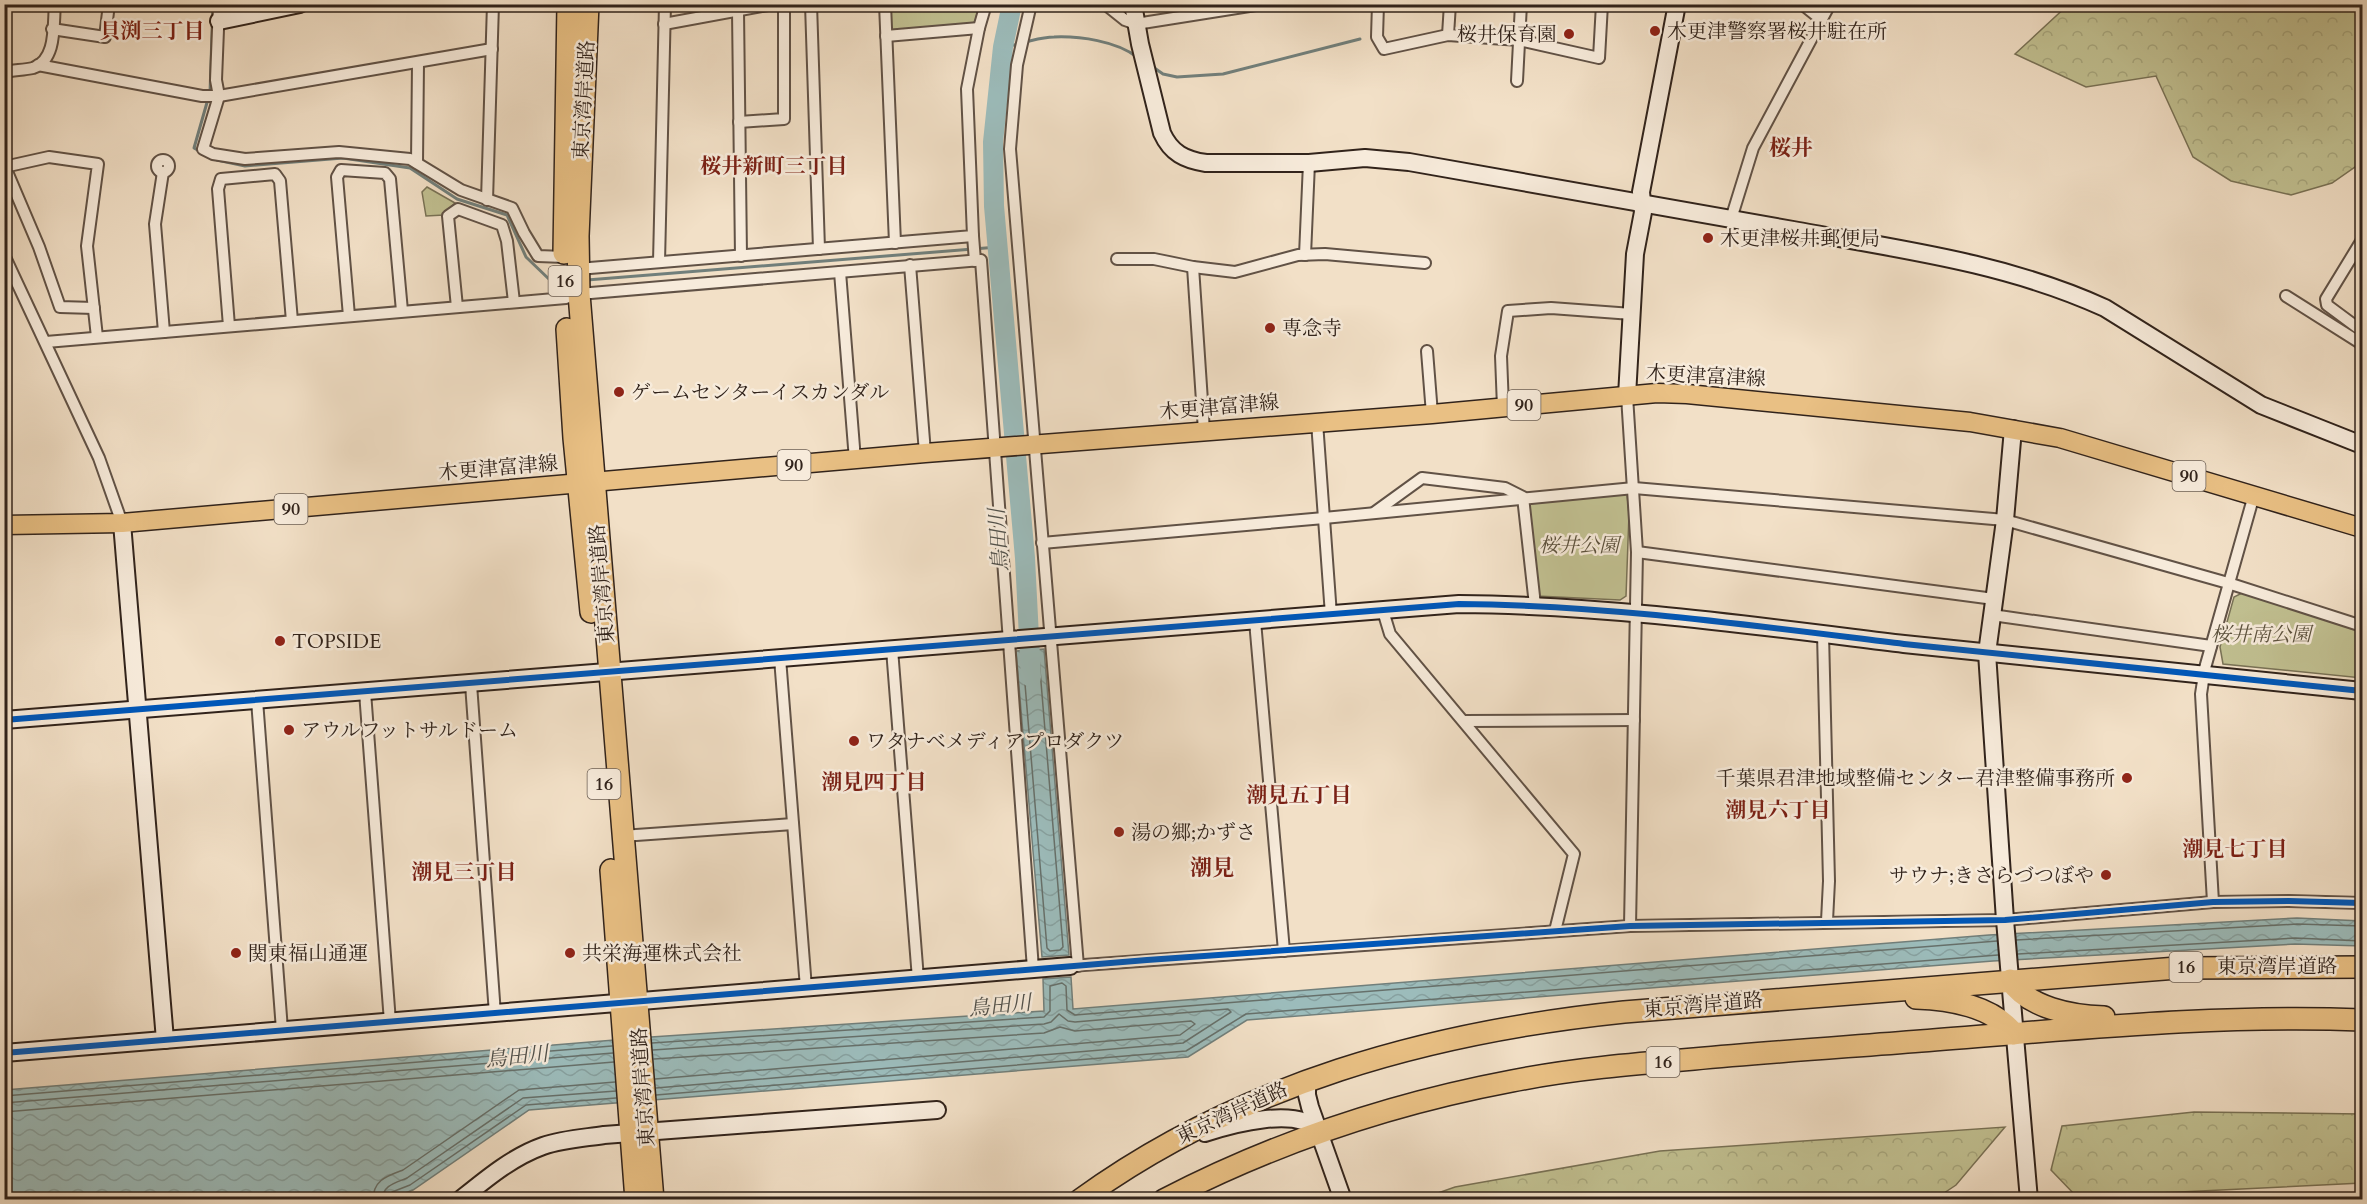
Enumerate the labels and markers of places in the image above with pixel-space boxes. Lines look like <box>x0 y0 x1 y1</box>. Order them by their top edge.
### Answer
place label: 木更津警察署桜井駐在所 <box>1667 18 1887 45</box>
place label: 桜井保育園 <box>1457 21 1557 48</box>
marker: 木更津警察署桜井駐在所 <box>1648 24 1662 38</box>
marker: 桜井保育園 <box>1562 27 1576 41</box>
place label: 木更津桜井郵便局 <box>1720 225 1880 252</box>
marker: 木更津桜井郵便局 <box>1701 231 1715 245</box>
place label: 専念寺 <box>1282 315 1342 342</box>
marker: 専念寺 <box>1263 321 1277 335</box>
place label: ゲームセンターイスカンダル <box>631 379 889 406</box>
marker: ゲームセンターイスカンダル <box>612 385 626 399</box>
place label: TOPSIDE <box>292 628 381 655</box>
marker: TOPSIDE <box>273 634 287 648</box>
place label: アウルフットサルドーム <box>301 717 518 744</box>
marker: アウルフットサルドーム <box>282 723 296 737</box>
place label: ワタナベメディアプロダクツ <box>866 728 1124 755</box>
marker: ワタナベメディアプロダクツ <box>847 734 861 748</box>
place label: 千葉県君津地域整備センター君津整備事務所 <box>1716 765 2115 792</box>
marker: 千葉県君津地域整備センター君津整備事務所 <box>2120 771 2134 785</box>
place label: 湯の郷;かずさ <box>1131 819 1256 846</box>
marker: 湯の郷;かずさ <box>1112 825 1126 839</box>
place label: サウナ;きさらづつぼや <box>1889 862 2094 889</box>
marker: サウナ;きさらづつぼや <box>2099 868 2113 882</box>
place label: 関東福山通運 <box>248 940 368 967</box>
place label: 共栄海運株式会社 <box>582 940 742 967</box>
marker: 関東福山通運 <box>229 946 243 960</box>
marker: 共栄海運株式会社 <box>563 946 577 960</box>

